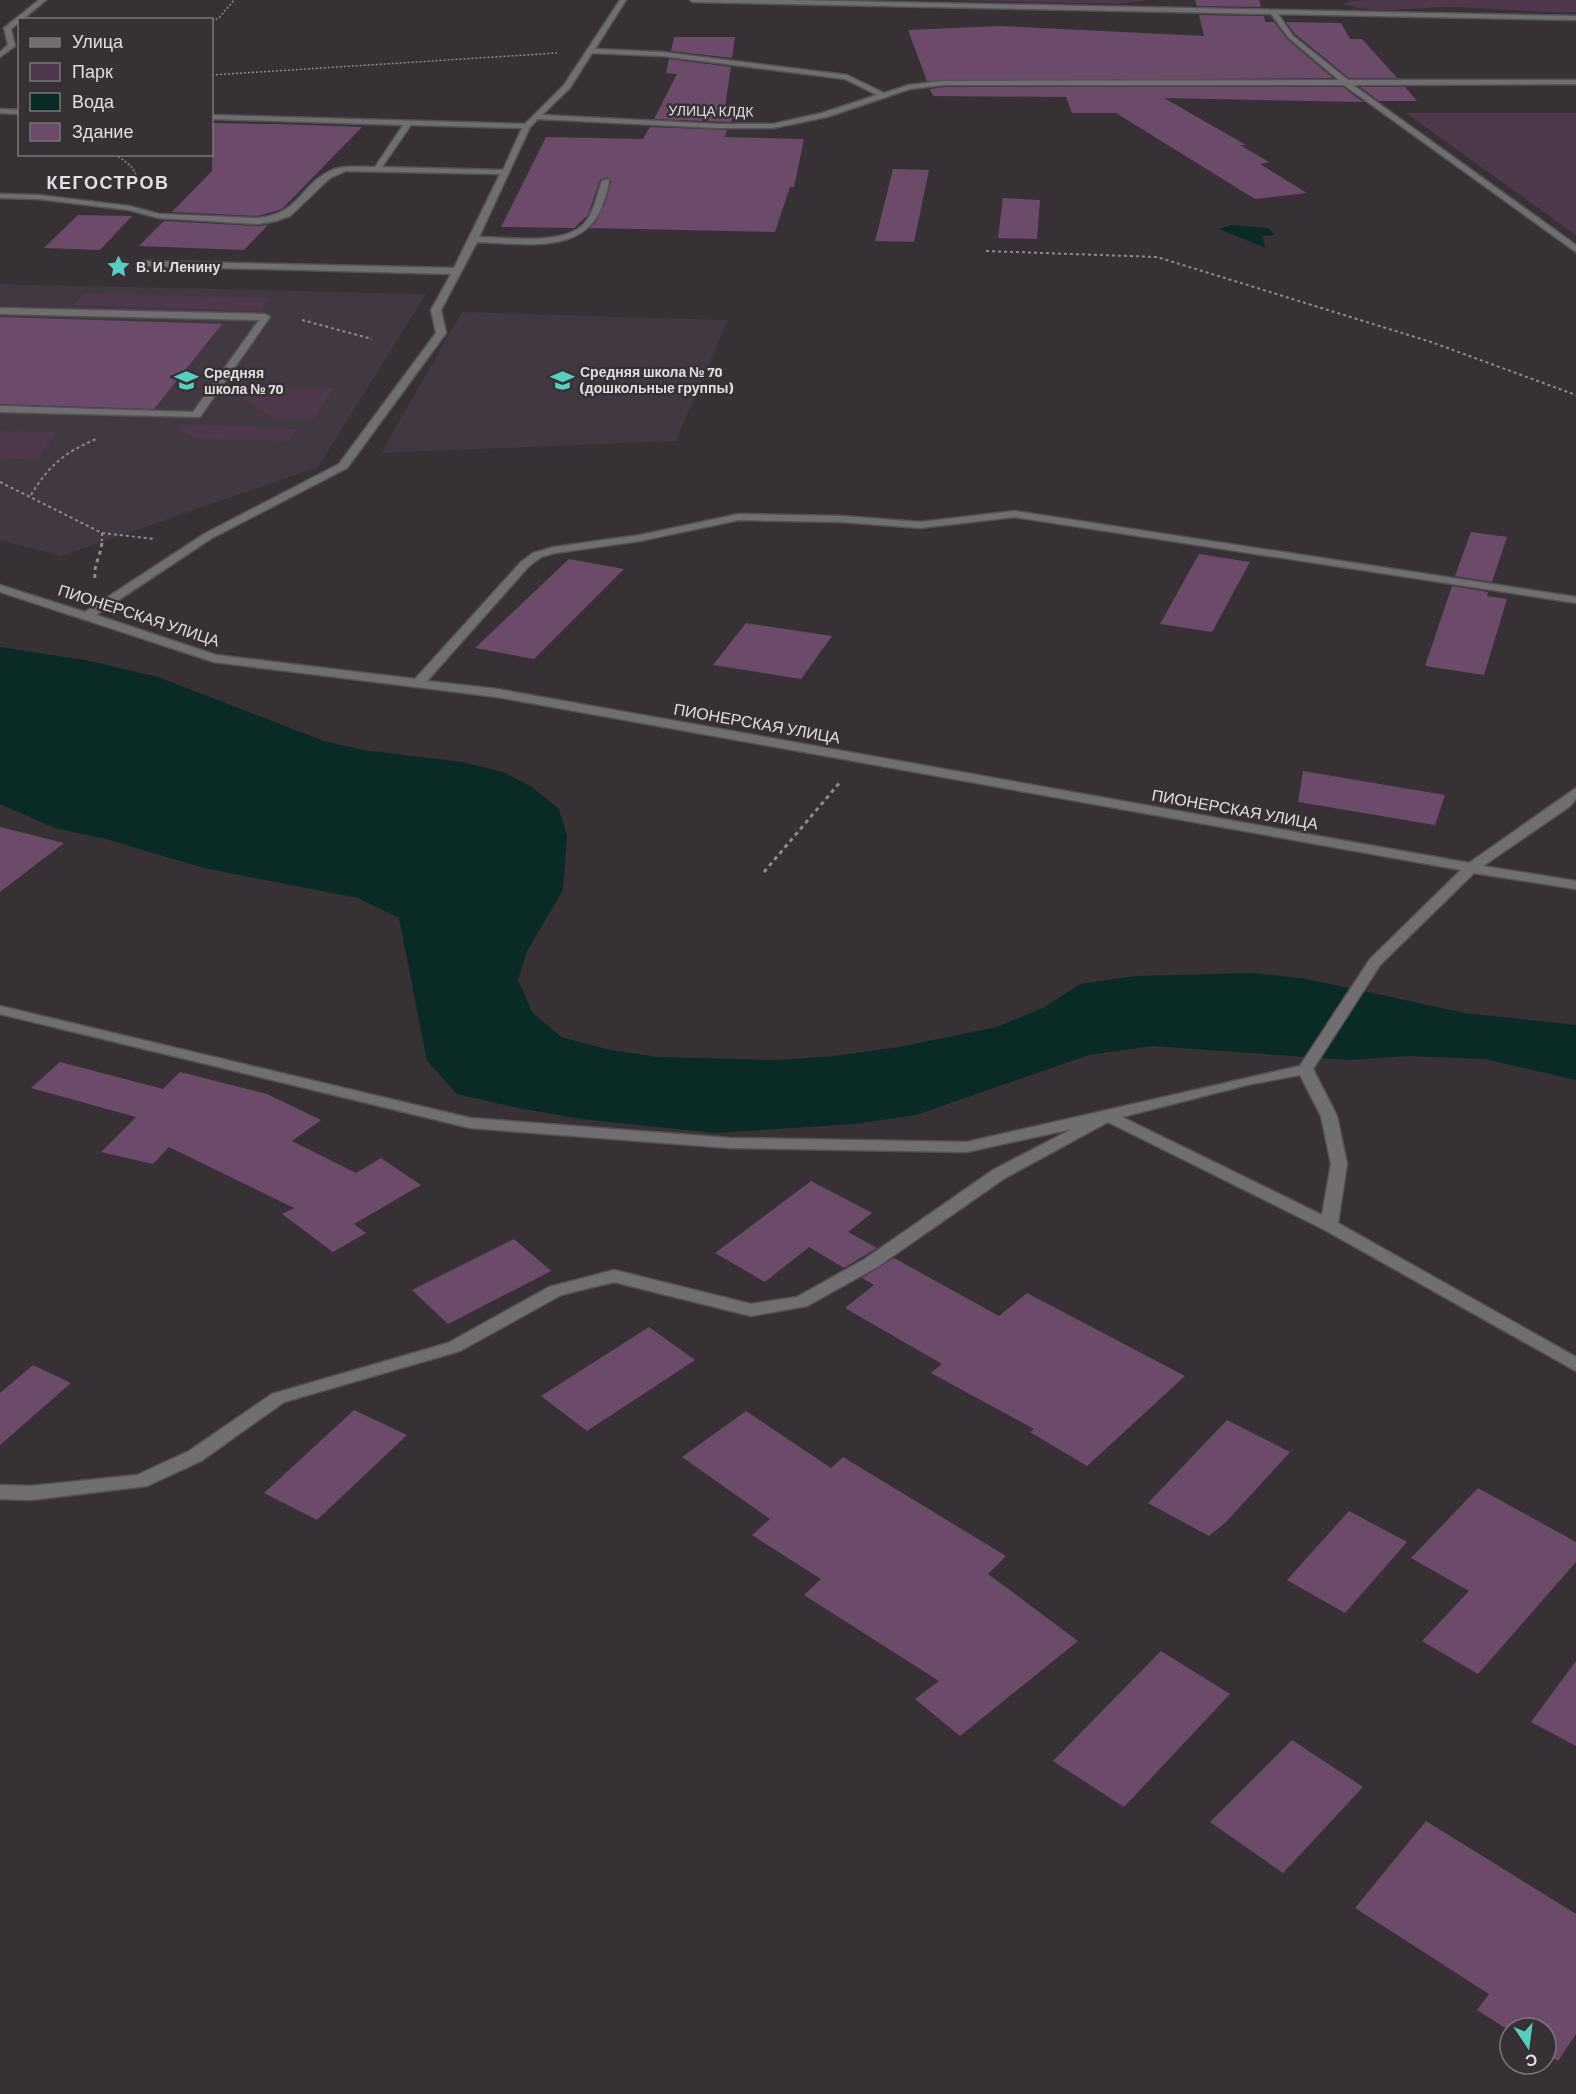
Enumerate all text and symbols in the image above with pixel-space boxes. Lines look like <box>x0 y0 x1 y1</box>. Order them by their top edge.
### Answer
legend <box>18 18 213 156</box>
text: Улица <box>72 30 124 52</box>
text: Парк <box>72 60 113 82</box>
text: Вода <box>72 90 115 112</box>
street label: УЛИЦА КЛДК <box>668 101 755 120</box>
text: Здание <box>72 120 133 142</box>
district label: КЕГОСТРОВ <box>47 171 169 193</box>
place icon: В. И. Ленину <box>105 254 131 280</box>
place label: В. И. Ленину <box>136 258 220 275</box>
place label: Средняя школа № 70 (дошкольные группы) <box>579 363 733 396</box>
place label: Средняя школа № 70 <box>204 364 284 397</box>
school or university icon: Средняя школа № 70 (дошкольные группы) <box>549 367 575 393</box>
school or university icon: Средняя школа № 70 <box>173 368 199 394</box>
street label: ПИОНЕРСКАЯ УЛИЦА <box>56 579 223 650</box>
street label: ПИОНЕРСКАЯ УЛИЦА <box>672 699 842 747</box>
street label: ПИОНЕРСКАЯ УЛИЦА <box>1150 785 1320 833</box>
north arrow <box>1498 2016 1558 2076</box>
text: С <box>1523 2051 1539 2072</box>

